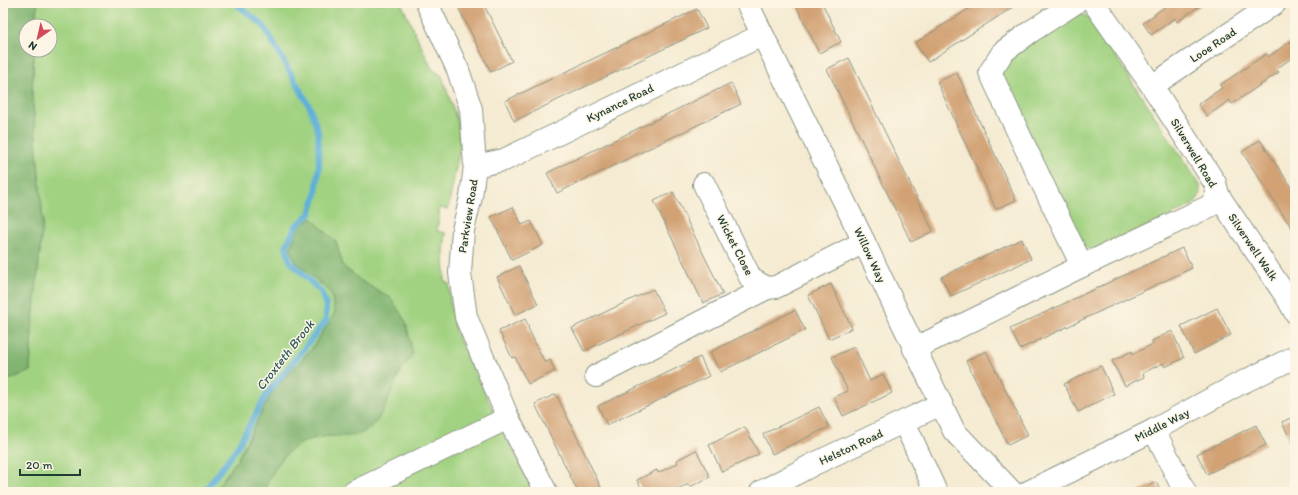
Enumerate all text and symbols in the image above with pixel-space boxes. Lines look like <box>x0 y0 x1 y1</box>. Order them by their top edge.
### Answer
north arrow <box>18 18 58 58</box>
street label: Looe Road <box>1187 24 1239 66</box>
text: N <box>26 38 39 53</box>
street label: Kynance Road <box>584 81 656 125</box>
street label: Silverwell Road <box>1168 116 1220 191</box>
street label: Parkview Road <box>455 178 481 254</box>
street label: Silverwell Walk <box>1225 211 1281 283</box>
street label: Wicket Close <box>714 212 756 278</box>
street label: Willow Way <box>851 225 889 285</box>
water label: Croxteth Brook <box>253 316 318 393</box>
street label: Middle Way <box>1132 405 1192 445</box>
street label: Helston Road <box>817 426 886 468</box>
scale bar <box>20 451 80 477</box>
text: 20 m <box>26 458 53 472</box>

